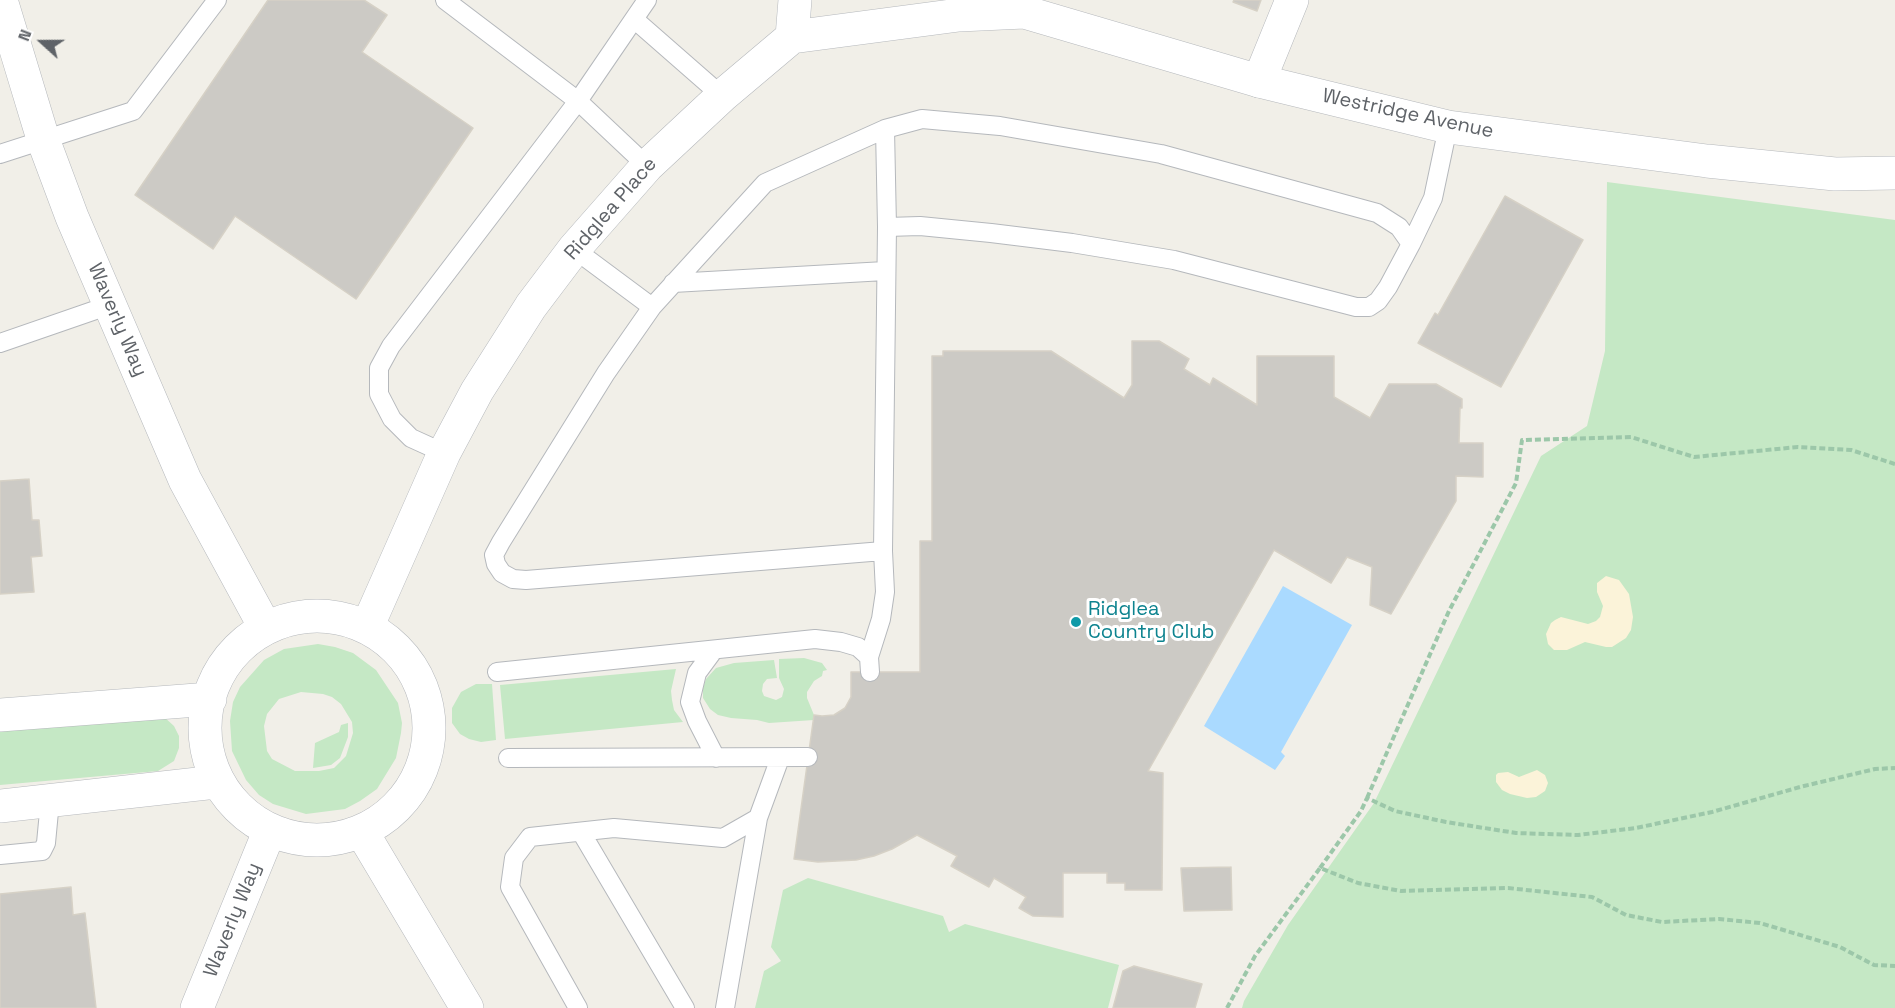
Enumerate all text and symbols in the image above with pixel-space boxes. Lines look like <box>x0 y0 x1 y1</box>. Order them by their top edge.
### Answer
north arrow <box>12 12 72 72</box>
text: N <box>13 27 36 44</box>
street label: Westridge Avenue <box>1320 84 1496 144</box>
street label: Ridglea Place <box>560 153 662 265</box>
street label: Waverly Way <box>82 260 152 380</box>
place label: Ridglea Country Club <box>1088 598 1214 645</box>
marker: Ridglea Country Club <box>1069 615 1083 629</box>
street label: Waverly Way <box>199 859 267 981</box>

